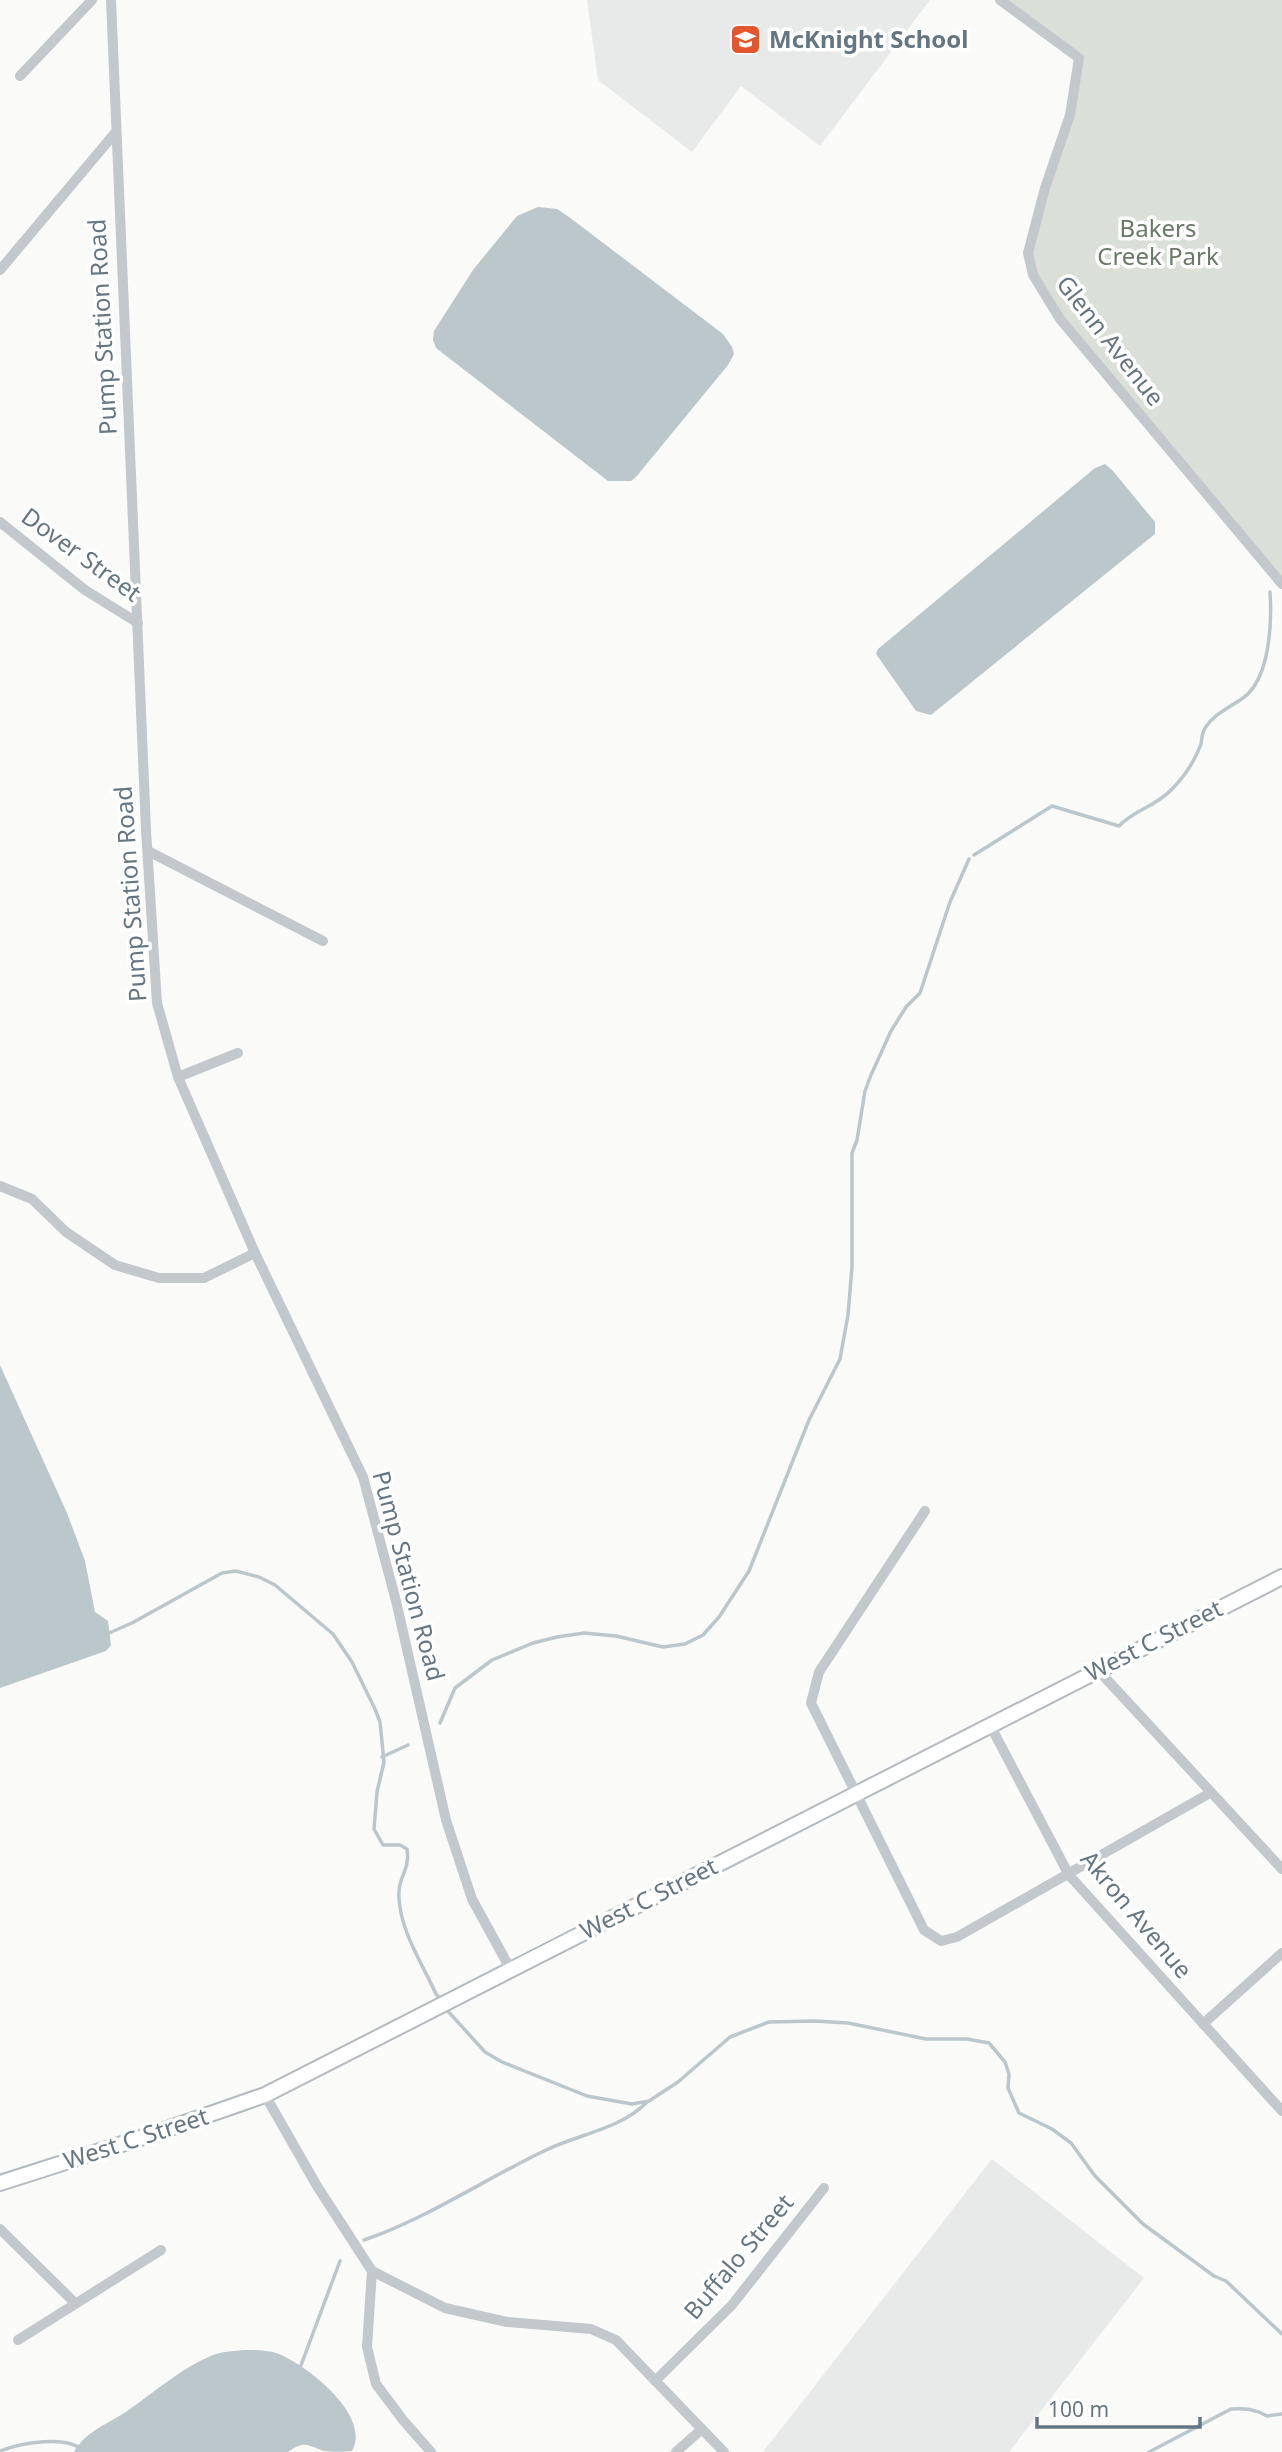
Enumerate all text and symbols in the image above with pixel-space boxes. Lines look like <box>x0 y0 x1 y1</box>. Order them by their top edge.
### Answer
place label: McKnight School <box>769 22 969 55</box>
school or university icon: McKnight School <box>729 23 763 57</box>
park label: Bakers Creek Park <box>1097 211 1219 272</box>
street label: Pump Station Road <box>79 218 124 436</box>
street label: Glenn Avenue <box>1050 268 1173 412</box>
street label: Dover Street <box>15 499 149 609</box>
street label: Pump Station Road <box>106 785 154 1003</box>
street label: Pump Station Road <box>366 1467 453 1684</box>
street label: West C Street <box>1079 1591 1228 1688</box>
street label: Akron Avenue <box>1074 1843 1200 1985</box>
street label: West C Street <box>574 1849 723 1946</box>
street label: West C Street <box>59 2099 212 2176</box>
street label: Buffalo Street <box>676 2186 800 2326</box>
scale bar <box>1037 2386 1200 2430</box>
text: 100 m <box>1048 2395 1109 2423</box>

